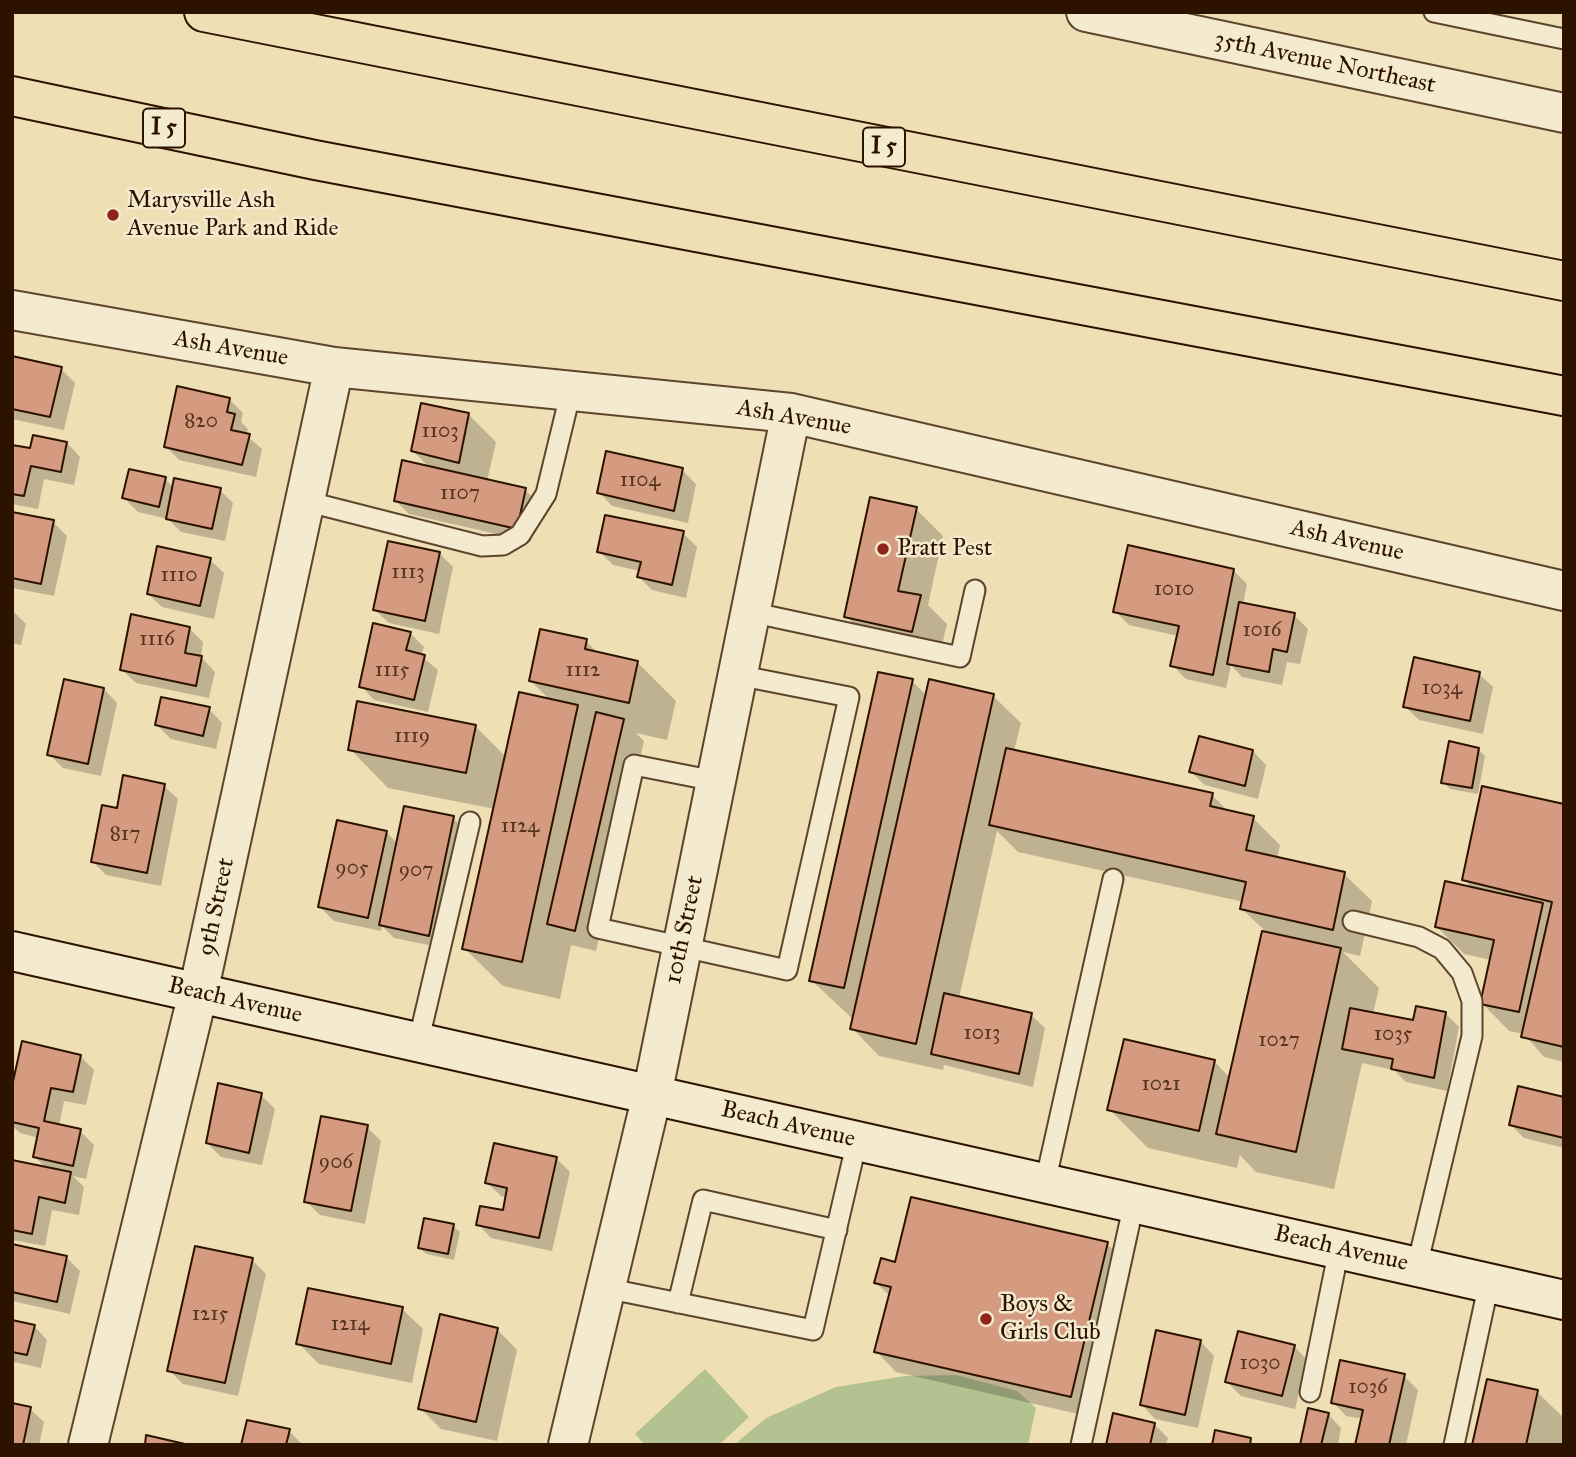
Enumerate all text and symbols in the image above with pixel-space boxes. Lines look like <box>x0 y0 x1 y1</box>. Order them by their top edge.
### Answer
street label: 35th Avenue Northeast <box>1212 25 1438 101</box>
road number: I 5 <box>143 108 185 148</box>
road number: I 5 <box>863 128 905 166</box>
place label: Marysville Ash Avenue Park and Ride <box>127 187 339 243</box>
marker: Marysville Ash Avenue Park and Ride <box>105 207 121 223</box>
street label: Ash Avenue <box>172 325 290 373</box>
street label: Ash Avenue <box>735 394 853 442</box>
house number: 820 <box>184 409 218 435</box>
house number: 1103 <box>421 419 459 445</box>
house number: 1104 <box>620 468 660 494</box>
house number: 1107 <box>440 481 480 507</box>
street label: Ash Avenue <box>1288 514 1406 568</box>
place label: Pratt Pest <box>897 535 992 563</box>
marker: Pratt Pest <box>875 541 891 557</box>
house number: 1113 <box>391 560 425 586</box>
house number: 1110 <box>160 563 198 589</box>
house number: 1010 <box>1154 577 1194 603</box>
house number: 1016 <box>1242 618 1282 644</box>
house number: 1116 <box>139 627 175 653</box>
house number: 1115 <box>375 658 409 684</box>
house number: 1112 <box>565 658 601 684</box>
house number: 1034 <box>1422 676 1462 702</box>
house number: 1119 <box>394 724 430 750</box>
house number: 1124 <box>501 814 539 840</box>
house number: 817 <box>110 822 140 848</box>
street label: 9th Street <box>193 855 241 959</box>
house number: 905 <box>335 856 369 882</box>
house number: 907 <box>399 858 433 884</box>
street label: 10th Street <box>659 873 711 987</box>
street label: Beach Avenue <box>165 972 305 1030</box>
house number: 1013 <box>964 1021 1000 1047</box>
house number: 1035 <box>1374 1022 1412 1048</box>
house number: 1027 <box>1258 1028 1300 1054</box>
house number: 1021 <box>1141 1072 1181 1098</box>
street label: Beach Avenue <box>718 1096 858 1154</box>
house number: 906 <box>319 1150 353 1176</box>
street label: Beach Avenue <box>1271 1220 1411 1278</box>
place label: Boys & Girls Club <box>1000 1291 1101 1347</box>
house number: 1215 <box>192 1302 228 1328</box>
marker: Boys & Girls Club <box>978 1311 994 1327</box>
house number: 1214 <box>331 1312 369 1338</box>
house number: 1030 <box>1239 1351 1281 1377</box>
house number: 1036 <box>1348 1375 1388 1401</box>

